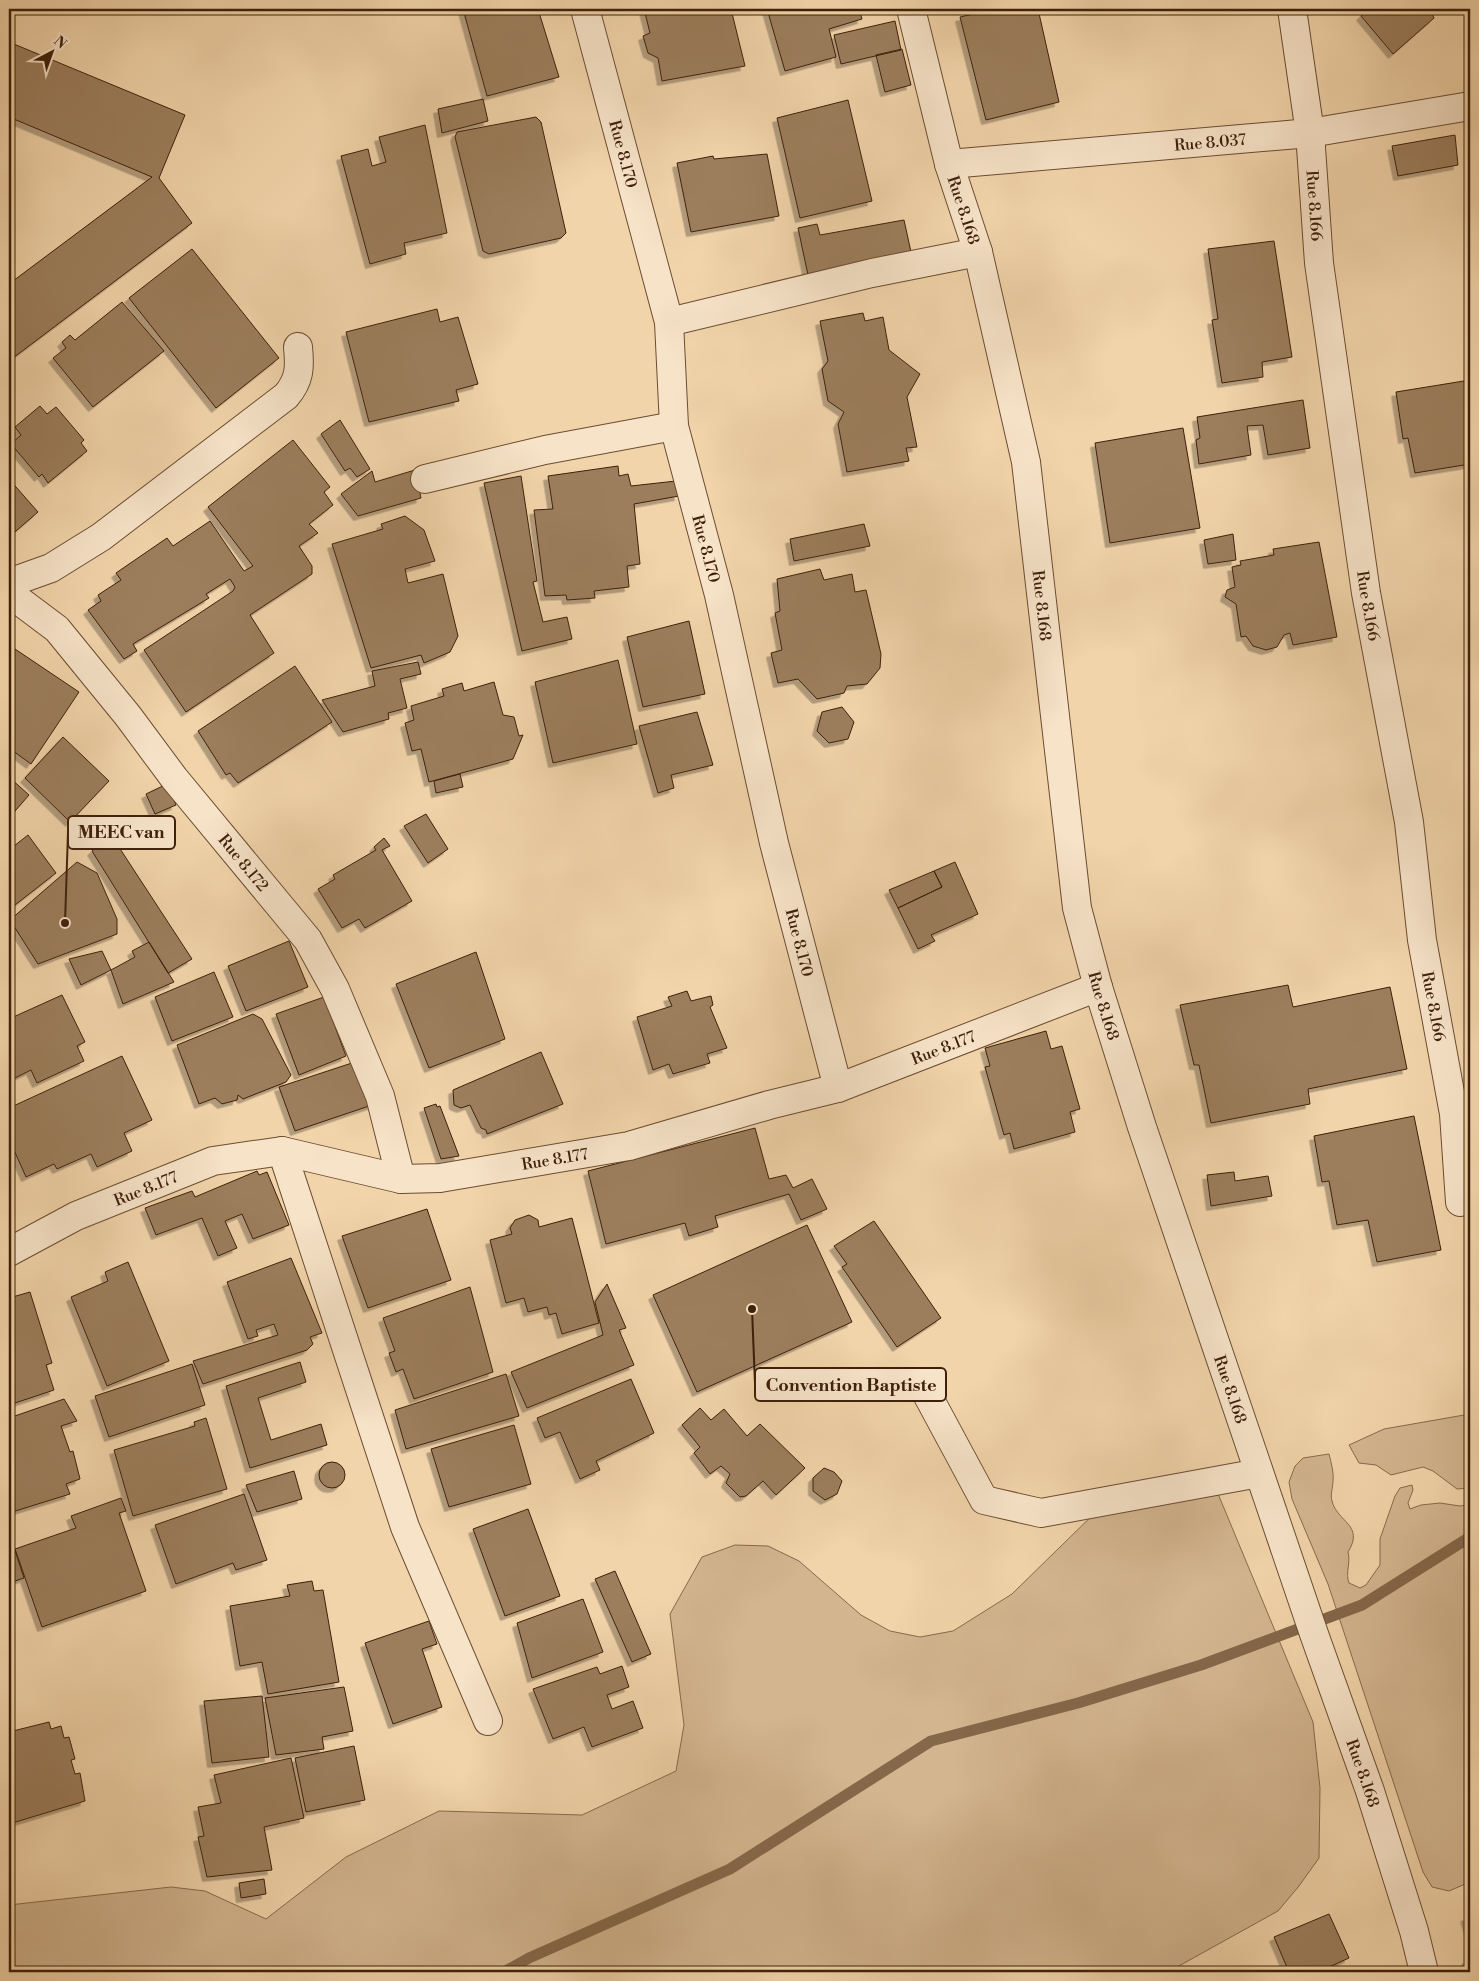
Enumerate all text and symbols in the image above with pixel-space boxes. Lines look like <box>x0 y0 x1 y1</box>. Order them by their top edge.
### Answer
north arrow <box>28 28 78 78</box>
text: N <box>50 33 70 53</box>
street label: Rue 8.170 <box>604 118 642 190</box>
street label: Rue 8.037 <box>1173 130 1247 156</box>
street label: Rue 8.166 <box>1302 169 1326 242</box>
street label: Rue 8.168 <box>943 173 984 247</box>
street label: Rue 8.170 <box>687 513 724 585</box>
street label: Rue 8.168 <box>1027 569 1055 642</box>
street label: Rue 8.166 <box>1352 570 1384 643</box>
callout: MEEC van <box>68 816 175 849</box>
text: MEEC van <box>77 821 165 844</box>
street label: Rue 8.172 <box>214 830 273 896</box>
street label: Rue 8.170 <box>781 907 818 979</box>
street label: Rue 8.168 <box>1083 969 1123 1043</box>
street label: Rue 8.166 <box>1417 970 1450 1043</box>
street label: Rue 8.177 <box>908 1027 978 1070</box>
street label: Rue 8.177 <box>520 1144 590 1175</box>
street label: Rue 8.177 <box>111 1167 181 1211</box>
street label: Rue 8.168 <box>1209 1353 1251 1427</box>
callout: Convention Baptiste <box>755 1368 946 1401</box>
text: Convention Baptiste <box>765 1374 937 1397</box>
street label: Rue 8.168 <box>1341 1736 1384 1810</box>

